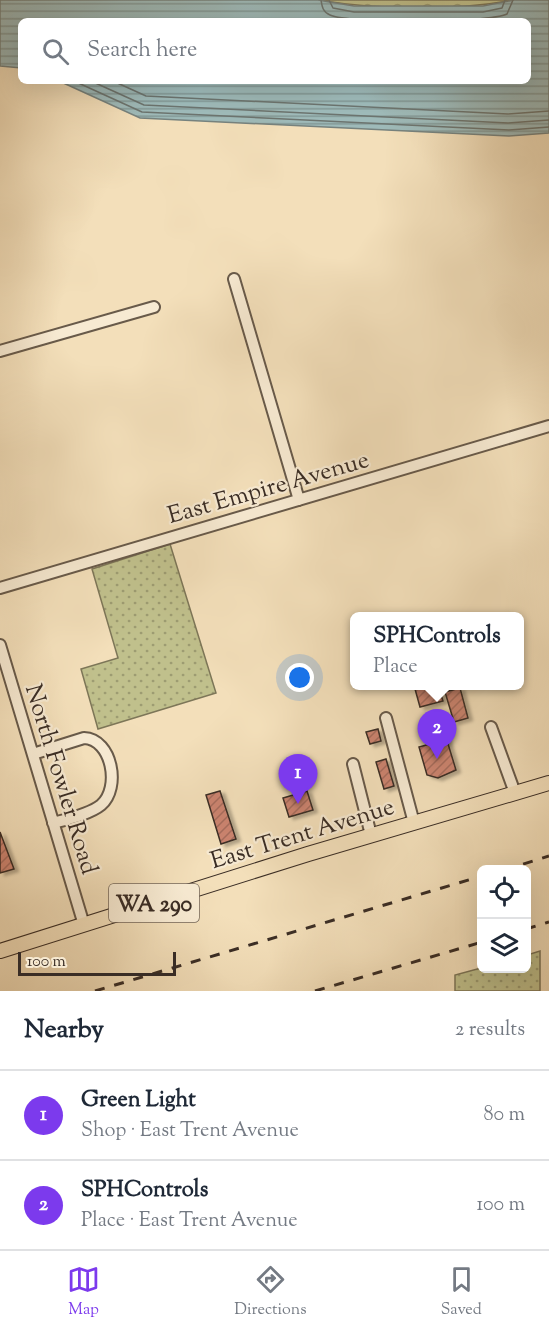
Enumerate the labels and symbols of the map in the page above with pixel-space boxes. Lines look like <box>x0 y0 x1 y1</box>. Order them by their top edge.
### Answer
street label: East Empire Avenue <box>164 444 373 534</box>
your location <box>285 663 314 692</box>
street label: North Fowler Road <box>15 680 105 879</box>
pin: 2 <box>418 710 456 759</box>
pin: 1 <box>278 754 318 804</box>
street label: East Trent Avenue <box>206 791 399 879</box>
road number: WA 290 <box>109 884 199 922</box>
scale bar <box>18 949 176 976</box>

